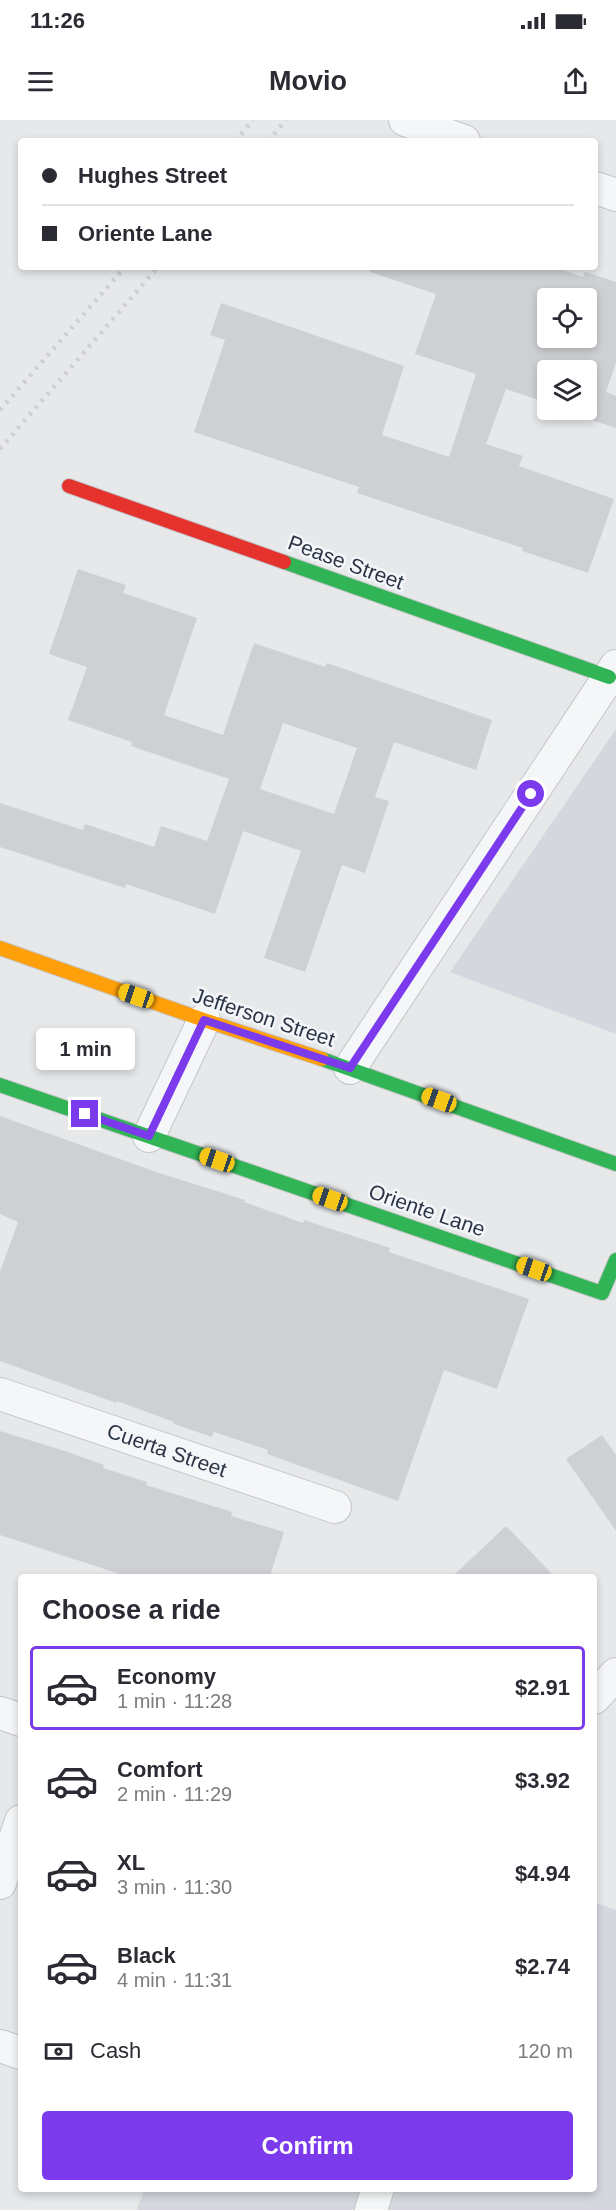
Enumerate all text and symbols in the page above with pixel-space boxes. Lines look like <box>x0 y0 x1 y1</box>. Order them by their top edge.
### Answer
text: 11:26 <box>30 8 85 33</box>
icon: menu <box>24 65 57 98</box>
icon: share <box>559 65 592 98</box>
text: Movio <box>269 66 347 96</box>
text: Hughes Street <box>78 163 227 188</box>
text: Oriente Lane <box>78 221 212 246</box>
map controls <box>537 288 597 420</box>
button: locate <box>537 288 597 348</box>
button: layers <box>537 360 597 420</box>
street label: Pease Street <box>285 530 407 594</box>
route start <box>517 780 544 807</box>
car <box>116 982 156 1010</box>
street label: Jefferson Street <box>190 983 338 1051</box>
callout: 1 min <box>36 1027 134 1069</box>
text: 1 min <box>59 1038 112 1060</box>
car <box>419 1085 459 1115</box>
route end <box>71 1100 98 1127</box>
car <box>197 1146 237 1174</box>
street label: Oriente Lane <box>366 1179 488 1241</box>
car <box>310 1185 350 1213</box>
car <box>514 1255 554 1283</box>
street label: Cuerta Street <box>104 1419 230 1481</box>
text: Choose a ride <box>42 1595 221 1625</box>
icon: car <box>45 1661 99 1715</box>
text: Economy <box>117 1664 216 1689</box>
text: $2.91 <box>515 1675 570 1700</box>
text: 1 min · 11:28 <box>117 1690 232 1712</box>
icon: car <box>45 1754 99 1808</box>
text: Comfort <box>117 1757 203 1782</box>
text: $3.92 <box>515 1768 570 1793</box>
text: 2 min · 11:29 <box>117 1783 232 1805</box>
icon: car <box>45 1847 99 1901</box>
text: XL <box>117 1850 145 1875</box>
text: $4.94 <box>515 1861 570 1886</box>
text: 3 min · 11:30 <box>117 1876 232 1898</box>
icon: car <box>45 1940 99 1994</box>
text: Black <box>117 1943 176 1968</box>
text: $2.74 <box>515 1954 570 1979</box>
text: 4 min · 11:31 <box>117 1969 232 1991</box>
icon: cash <box>42 2035 75 2068</box>
text: Cash <box>90 2038 141 2063</box>
text: 120 m <box>517 2040 573 2062</box>
button: Confirm <box>42 2111 573 2180</box>

